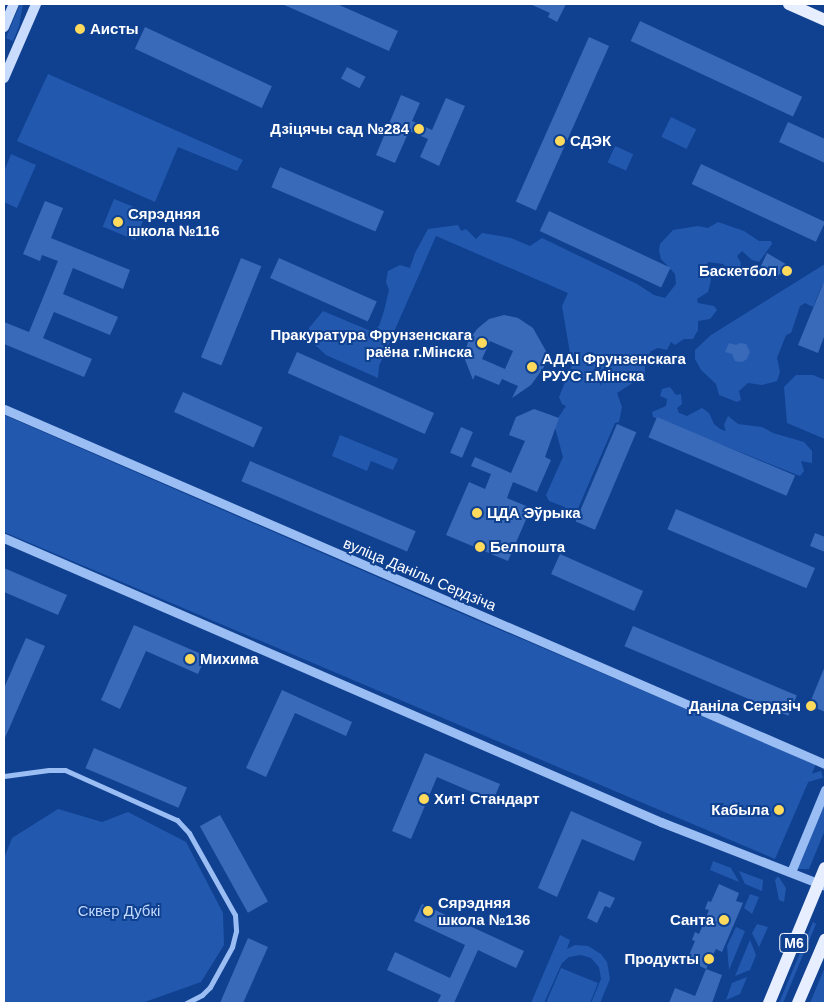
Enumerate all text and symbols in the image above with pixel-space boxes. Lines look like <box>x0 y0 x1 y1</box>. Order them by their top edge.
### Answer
place label: Аисты <box>90 20 139 38</box>
marker: Аисты <box>74 23 86 35</box>
place label: Дзіцячы сад №284 <box>270 120 409 138</box>
marker: Дзіцячы сад №284 <box>413 123 425 135</box>
place label: СДЭК <box>570 132 611 150</box>
marker: СДЭК <box>554 135 566 147</box>
place label: Сярэдняя школа №116 <box>128 204 220 239</box>
marker: Сярэдняя школа №116 <box>112 216 124 228</box>
place label: Баскетбол <box>699 262 777 280</box>
marker: Баскетбол <box>781 265 793 277</box>
place label: Пракуратура Фрунзенскага раёна г.Мінска <box>270 325 472 360</box>
marker: Пракуратура Фрунзенскага раёна г.Мінска <box>476 337 488 349</box>
place label: АДАІ Фрунзенскага РУУС г.Мінска <box>542 349 686 384</box>
marker: АДАІ Фрунзенскага РУУС г.Мінска <box>526 361 538 373</box>
place label: ЦДА Эўрыка <box>487 504 580 522</box>
marker: ЦДА Эўрыка <box>471 507 483 519</box>
street label: вуліца Данілы Сердзіча <box>341 534 499 614</box>
place label: Белпошта <box>490 538 565 556</box>
marker: Белпошта <box>474 541 486 553</box>
place label: Михима <box>200 650 259 668</box>
marker: Михима <box>184 653 196 665</box>
place label: Даніла Сердзіч <box>689 697 801 715</box>
marker: Даніла Сердзіч <box>805 700 817 712</box>
place label: Хит! Стандарт <box>434 790 539 808</box>
marker: Хит! Стандарт <box>418 793 430 805</box>
place label: Кабыла <box>711 801 769 819</box>
marker: Кабыла <box>773 804 785 816</box>
place label: Сярэдняя школа №136 <box>438 893 530 928</box>
park label: Сквер Дубкі <box>78 902 160 920</box>
marker: Сярэдняя школа №136 <box>422 905 434 917</box>
place label: Санта <box>670 911 714 929</box>
marker: Санта <box>718 914 730 926</box>
road number: М6 <box>779 931 809 954</box>
place label: Продукты <box>624 950 699 968</box>
marker: Продукты <box>703 953 715 965</box>

